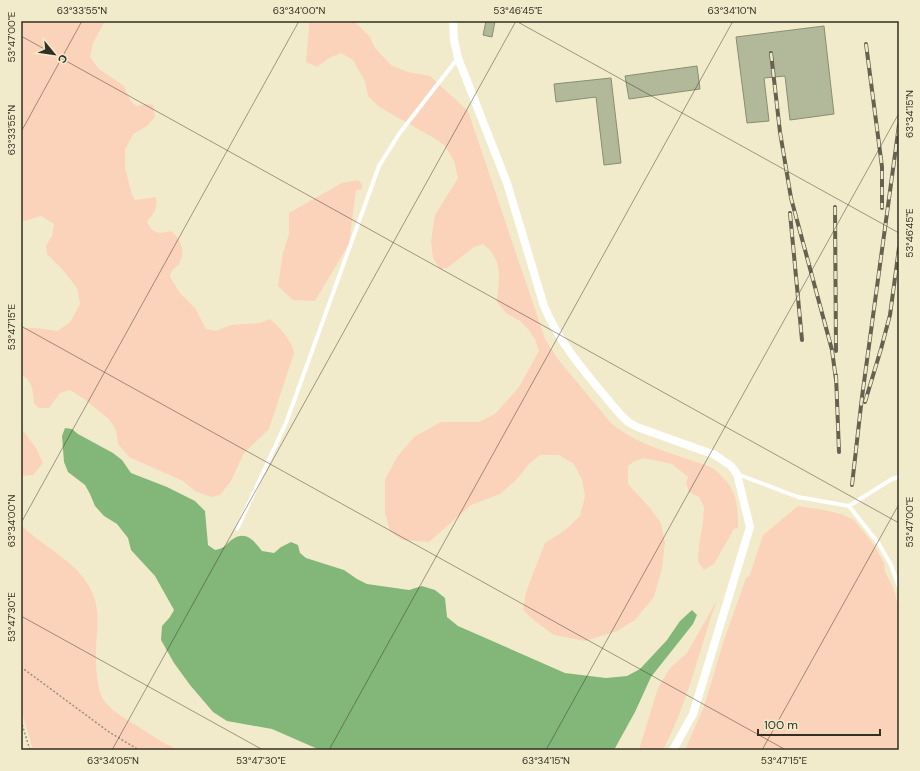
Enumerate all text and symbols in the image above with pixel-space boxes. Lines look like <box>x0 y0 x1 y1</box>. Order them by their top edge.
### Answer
text: 63°33'55"N <box>57 4 107 17</box>
text: 63°34'00"N <box>273 4 325 17</box>
text: 53°46'45"E <box>493 4 543 17</box>
text: 63°34'10"N <box>708 4 757 17</box>
text: 53°47'00"E <box>5 11 18 62</box>
north arrow <box>34 34 74 74</box>
text: С <box>55 52 71 66</box>
text: 63°34'15"N <box>903 90 916 138</box>
text: 63°33'55"N <box>5 105 18 155</box>
text: 53°46'45"E <box>903 208 916 258</box>
text: 53°47'15"E <box>5 303 18 350</box>
text: 63°34'00"N <box>5 495 18 547</box>
text: 53°47'00"E <box>903 496 916 547</box>
text: 53°47'30"E <box>5 592 18 642</box>
scale bar <box>758 711 880 737</box>
text: 100 m <box>764 717 798 733</box>
text: 63°34'05"N <box>87 754 139 767</box>
text: 53°47'30"E <box>236 754 286 767</box>
text: 63°34'15"N <box>522 754 570 767</box>
text: 53°47'15"E <box>761 754 808 767</box>

